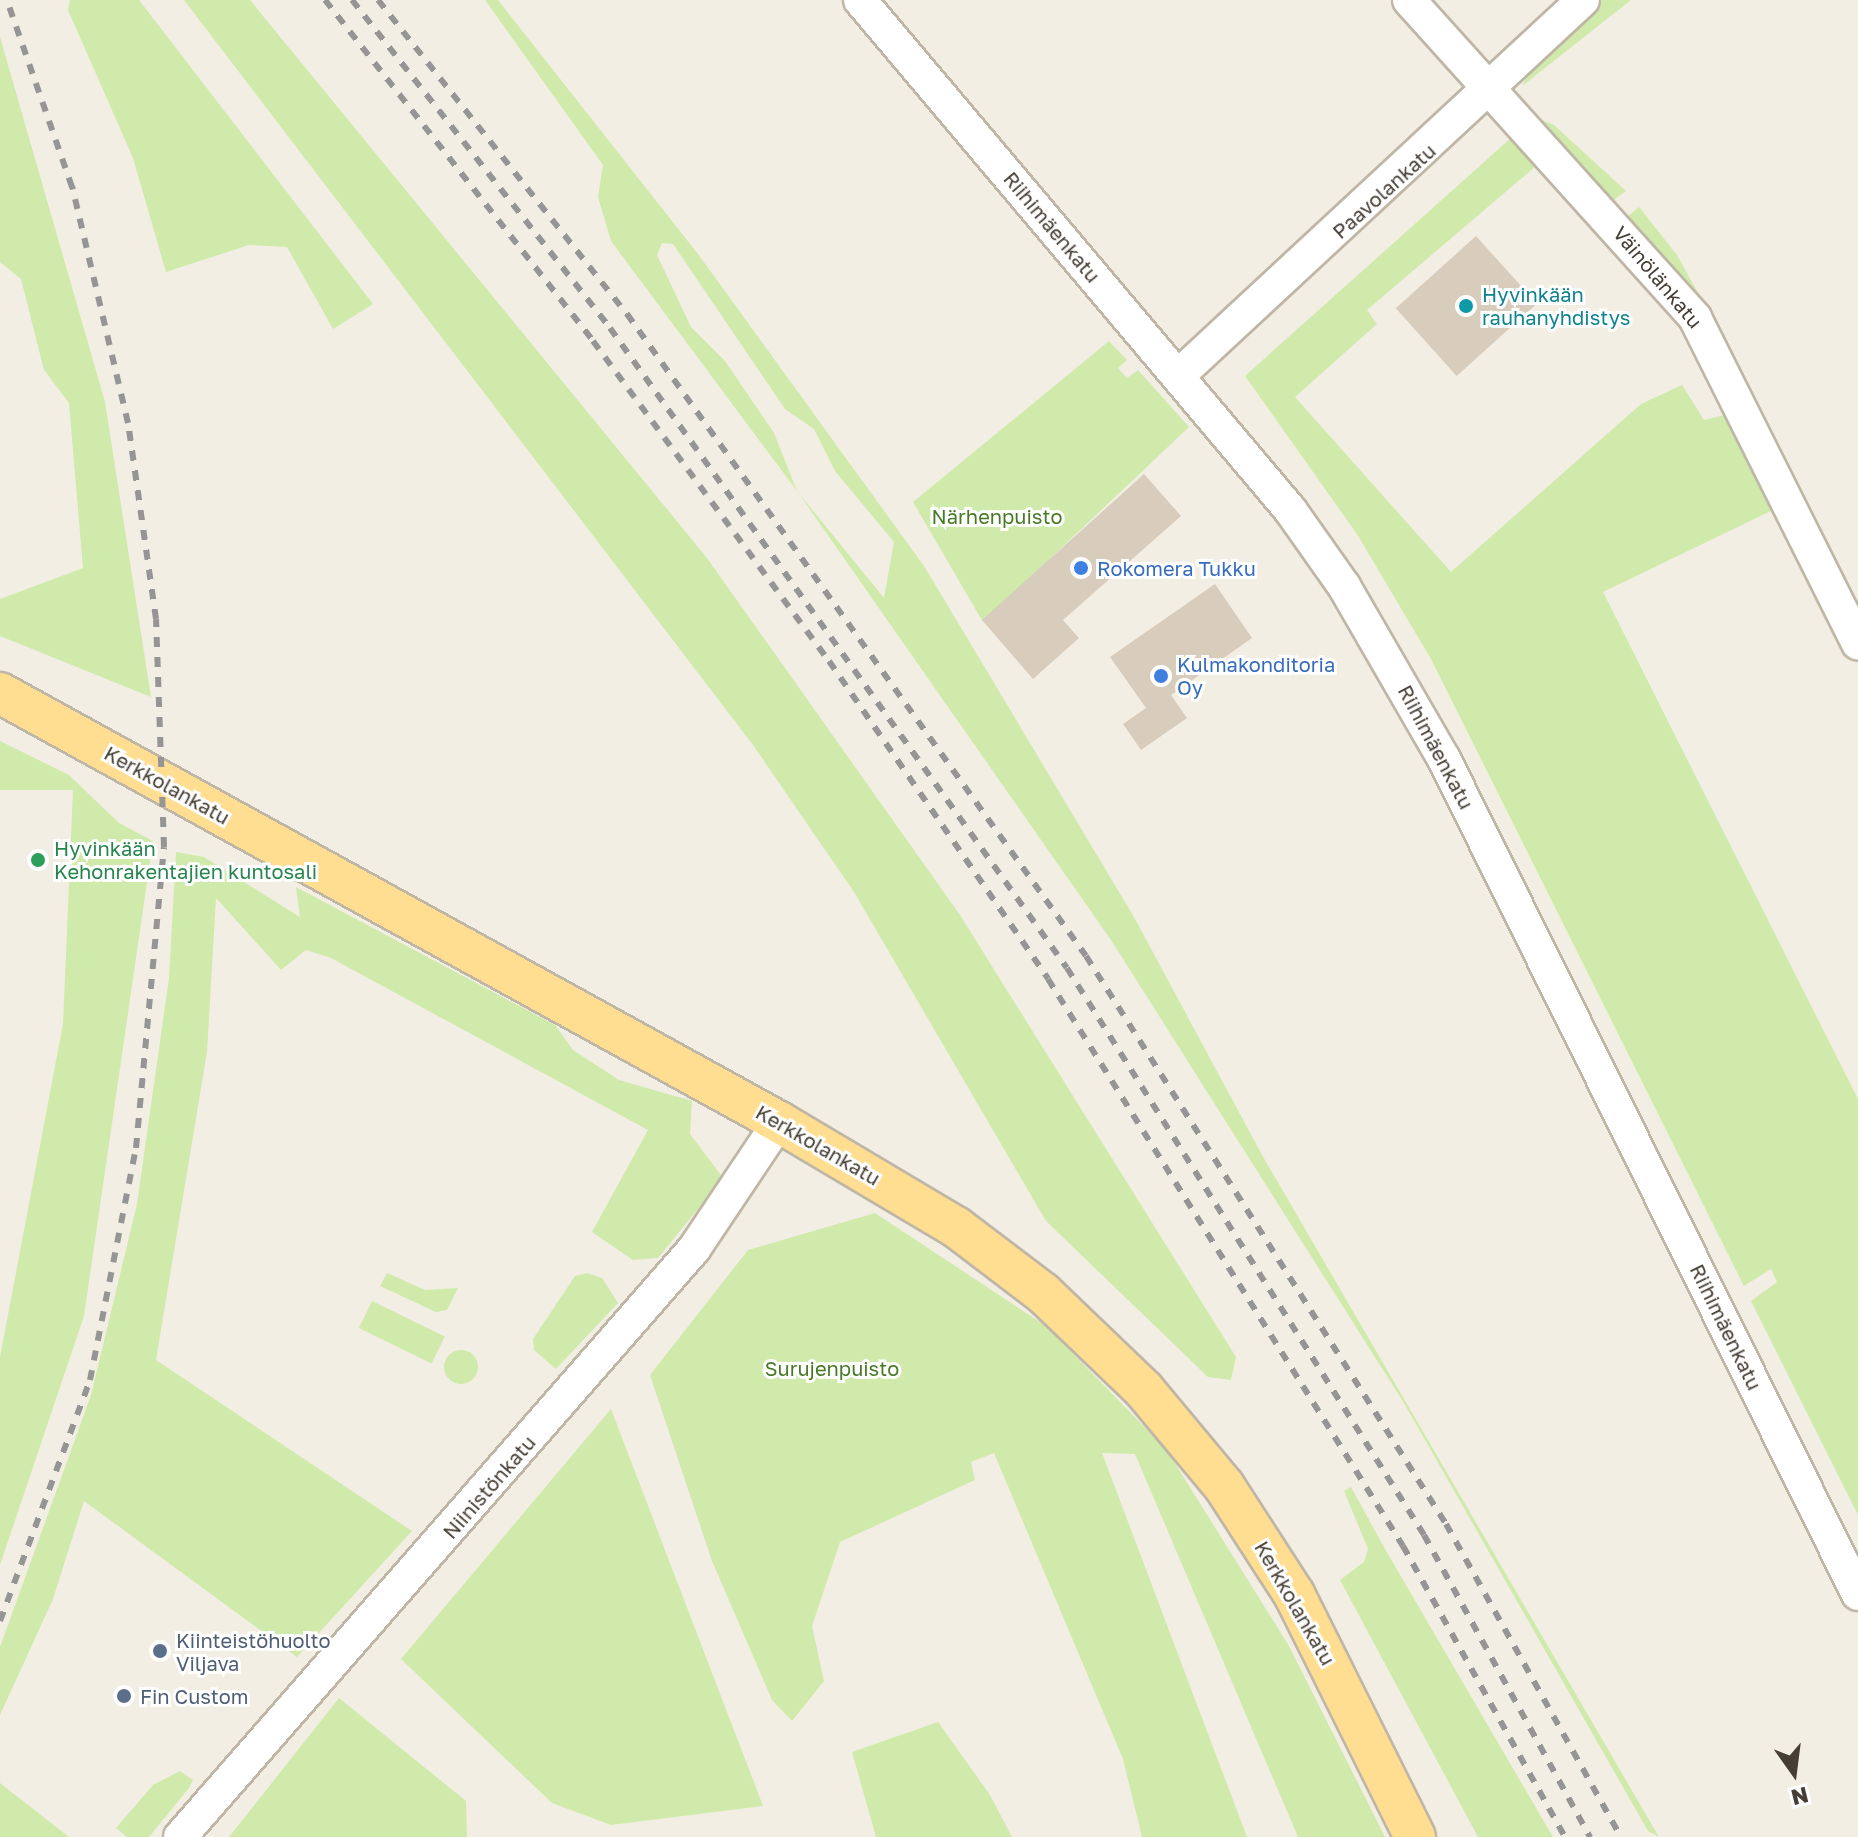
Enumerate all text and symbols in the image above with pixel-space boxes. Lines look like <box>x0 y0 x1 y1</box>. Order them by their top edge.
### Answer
street label: Paavolankatu <box>1328 139 1440 243</box>
street label: Riihimäenkatu <box>999 167 1105 287</box>
street label: Väinölänkatu <box>1608 221 1708 333</box>
place label: Hyvinkään rauhanyhdistys <box>1482 282 1630 329</box>
marker: Hyvinkään rauhanyhdistys <box>1457 297 1475 315</box>
park label: Närhenpuisto <box>932 504 1062 528</box>
place label: Rokomera Tukku <box>1097 556 1256 580</box>
marker: Rokomera Tukku <box>1072 559 1090 577</box>
place label: Kulmakonditoria Oy <box>1177 652 1335 699</box>
marker: Kulmakonditoria Oy <box>1152 667 1170 685</box>
street label: Riihimäenkatu <box>1393 681 1479 813</box>
street label: Kerkkolankatu <box>100 741 234 829</box>
place label: Hyvinkään Kehonrakentajien kuntosali <box>54 836 317 883</box>
marker: Hyvinkään Kehonrakentajien kuntosali <box>29 851 47 869</box>
street label: Kerkkolankatu <box>752 1100 884 1190</box>
street label: Riihimäenkatu <box>1685 1260 1767 1394</box>
park label: Surujenpuisto <box>765 1356 899 1380</box>
street label: Niinistönkatu <box>438 1431 540 1543</box>
street label: Kerkkolankatu <box>1250 1537 1340 1669</box>
place label: Kiinteistöhuolto Viljava <box>176 1628 331 1675</box>
marker: Kiinteistöhuolto Viljava <box>151 1642 169 1660</box>
place label: Fin Custom <box>140 1684 249 1708</box>
marker: Fin Custom <box>115 1687 133 1705</box>
north arrow <box>1754 1733 1834 1813</box>
text: N <box>1789 1782 1811 1812</box>

